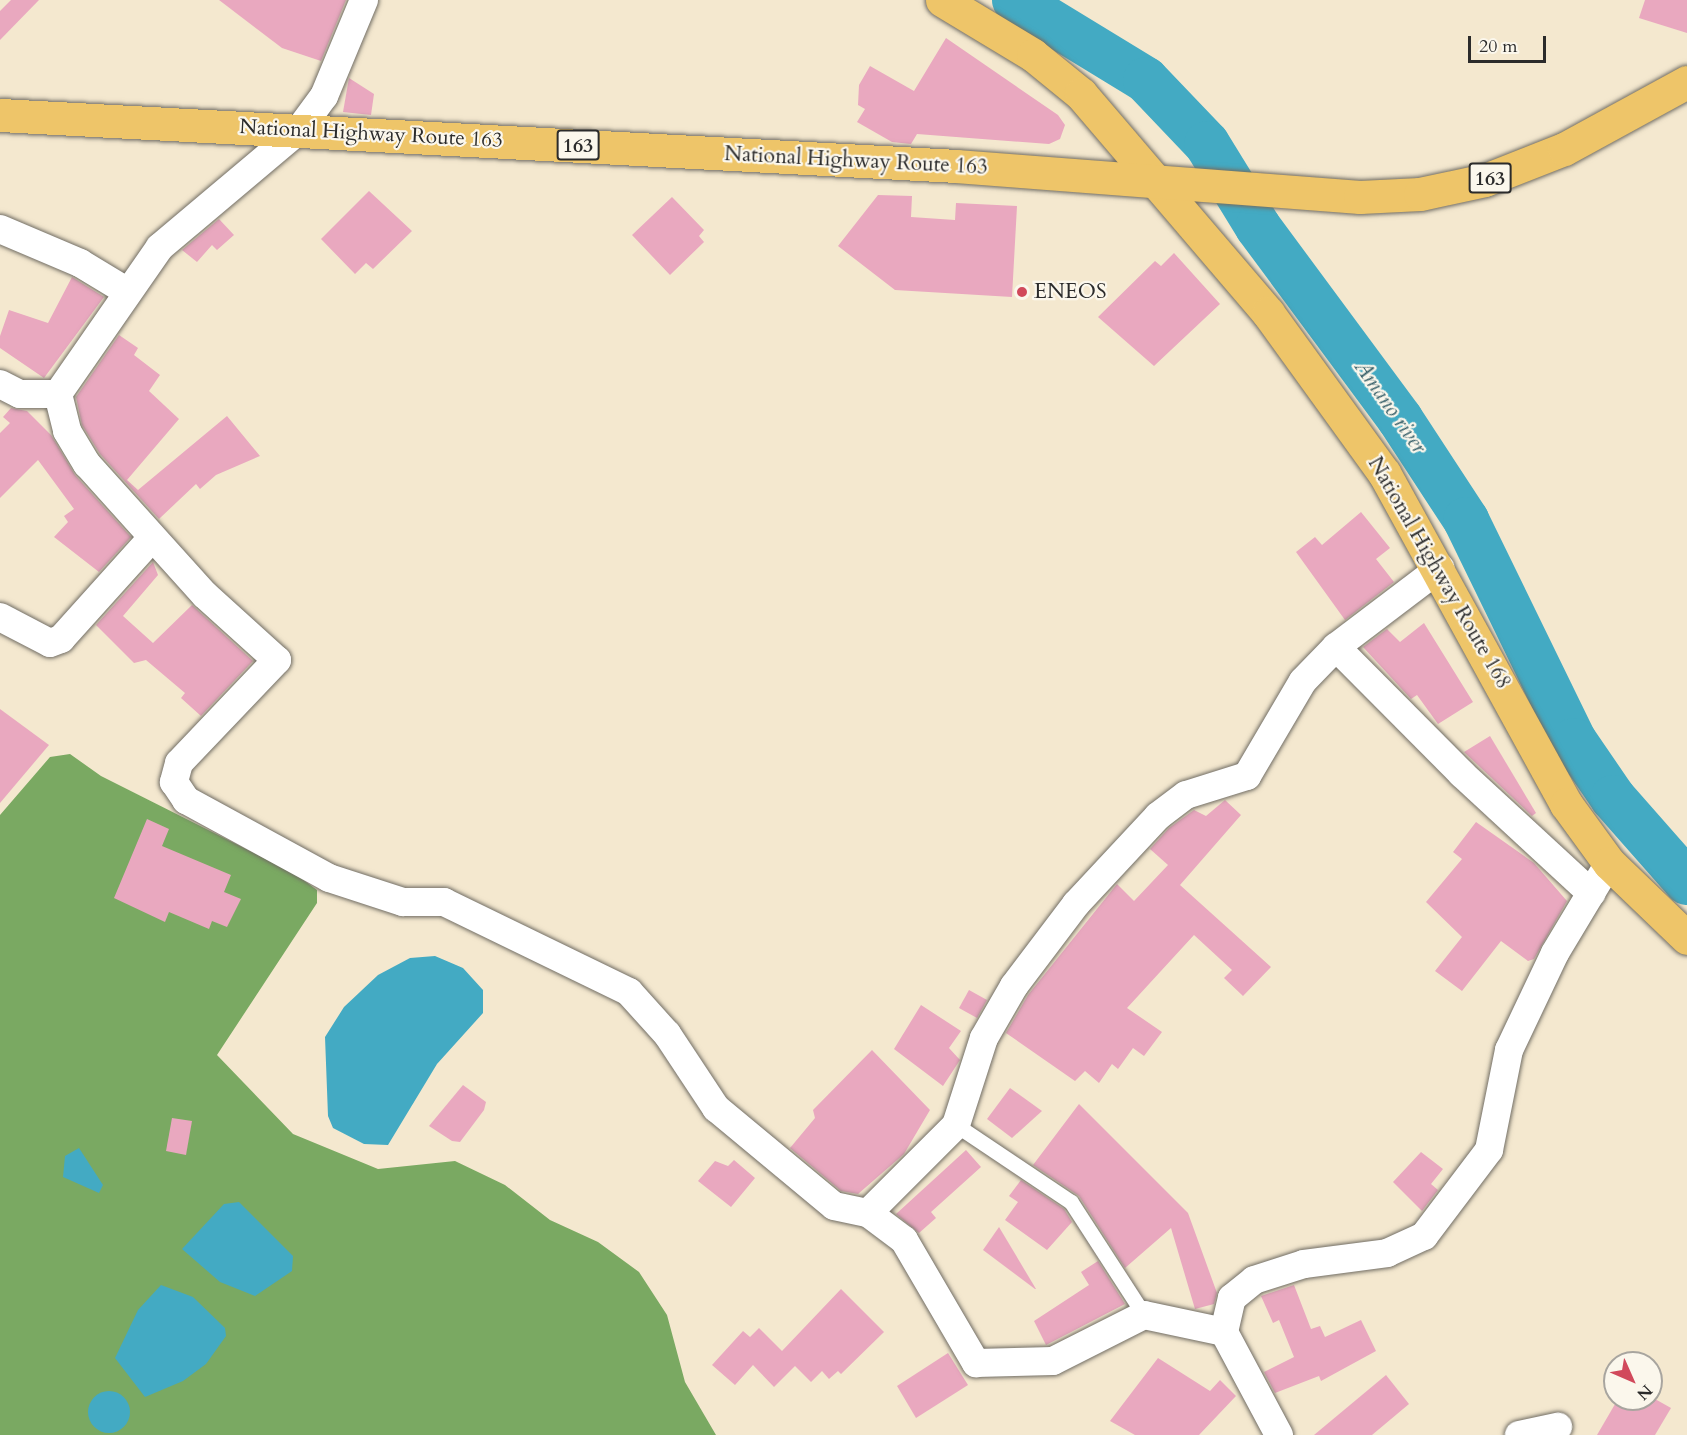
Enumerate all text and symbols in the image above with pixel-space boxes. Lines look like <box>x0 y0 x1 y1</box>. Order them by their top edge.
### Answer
scale bar <box>1471 24 1549 62</box>
text: 20 m <box>1479 34 1518 59</box>
street label: National Highway Route 163 <box>239 115 503 153</box>
road number: 163 <box>556 128 600 162</box>
street label: National Highway Route 163 <box>724 142 988 180</box>
road number: 163 <box>1468 161 1512 195</box>
place label: ENEOS <box>1034 279 1107 305</box>
marker: ENEOS <box>1015 285 1029 299</box>
water label: Amano river <box>1348 355 1432 459</box>
street label: National Highway Route 168 <box>1362 452 1516 694</box>
north arrow <box>1603 1351 1663 1411</box>
text: N <box>1632 1380 1657 1405</box>

